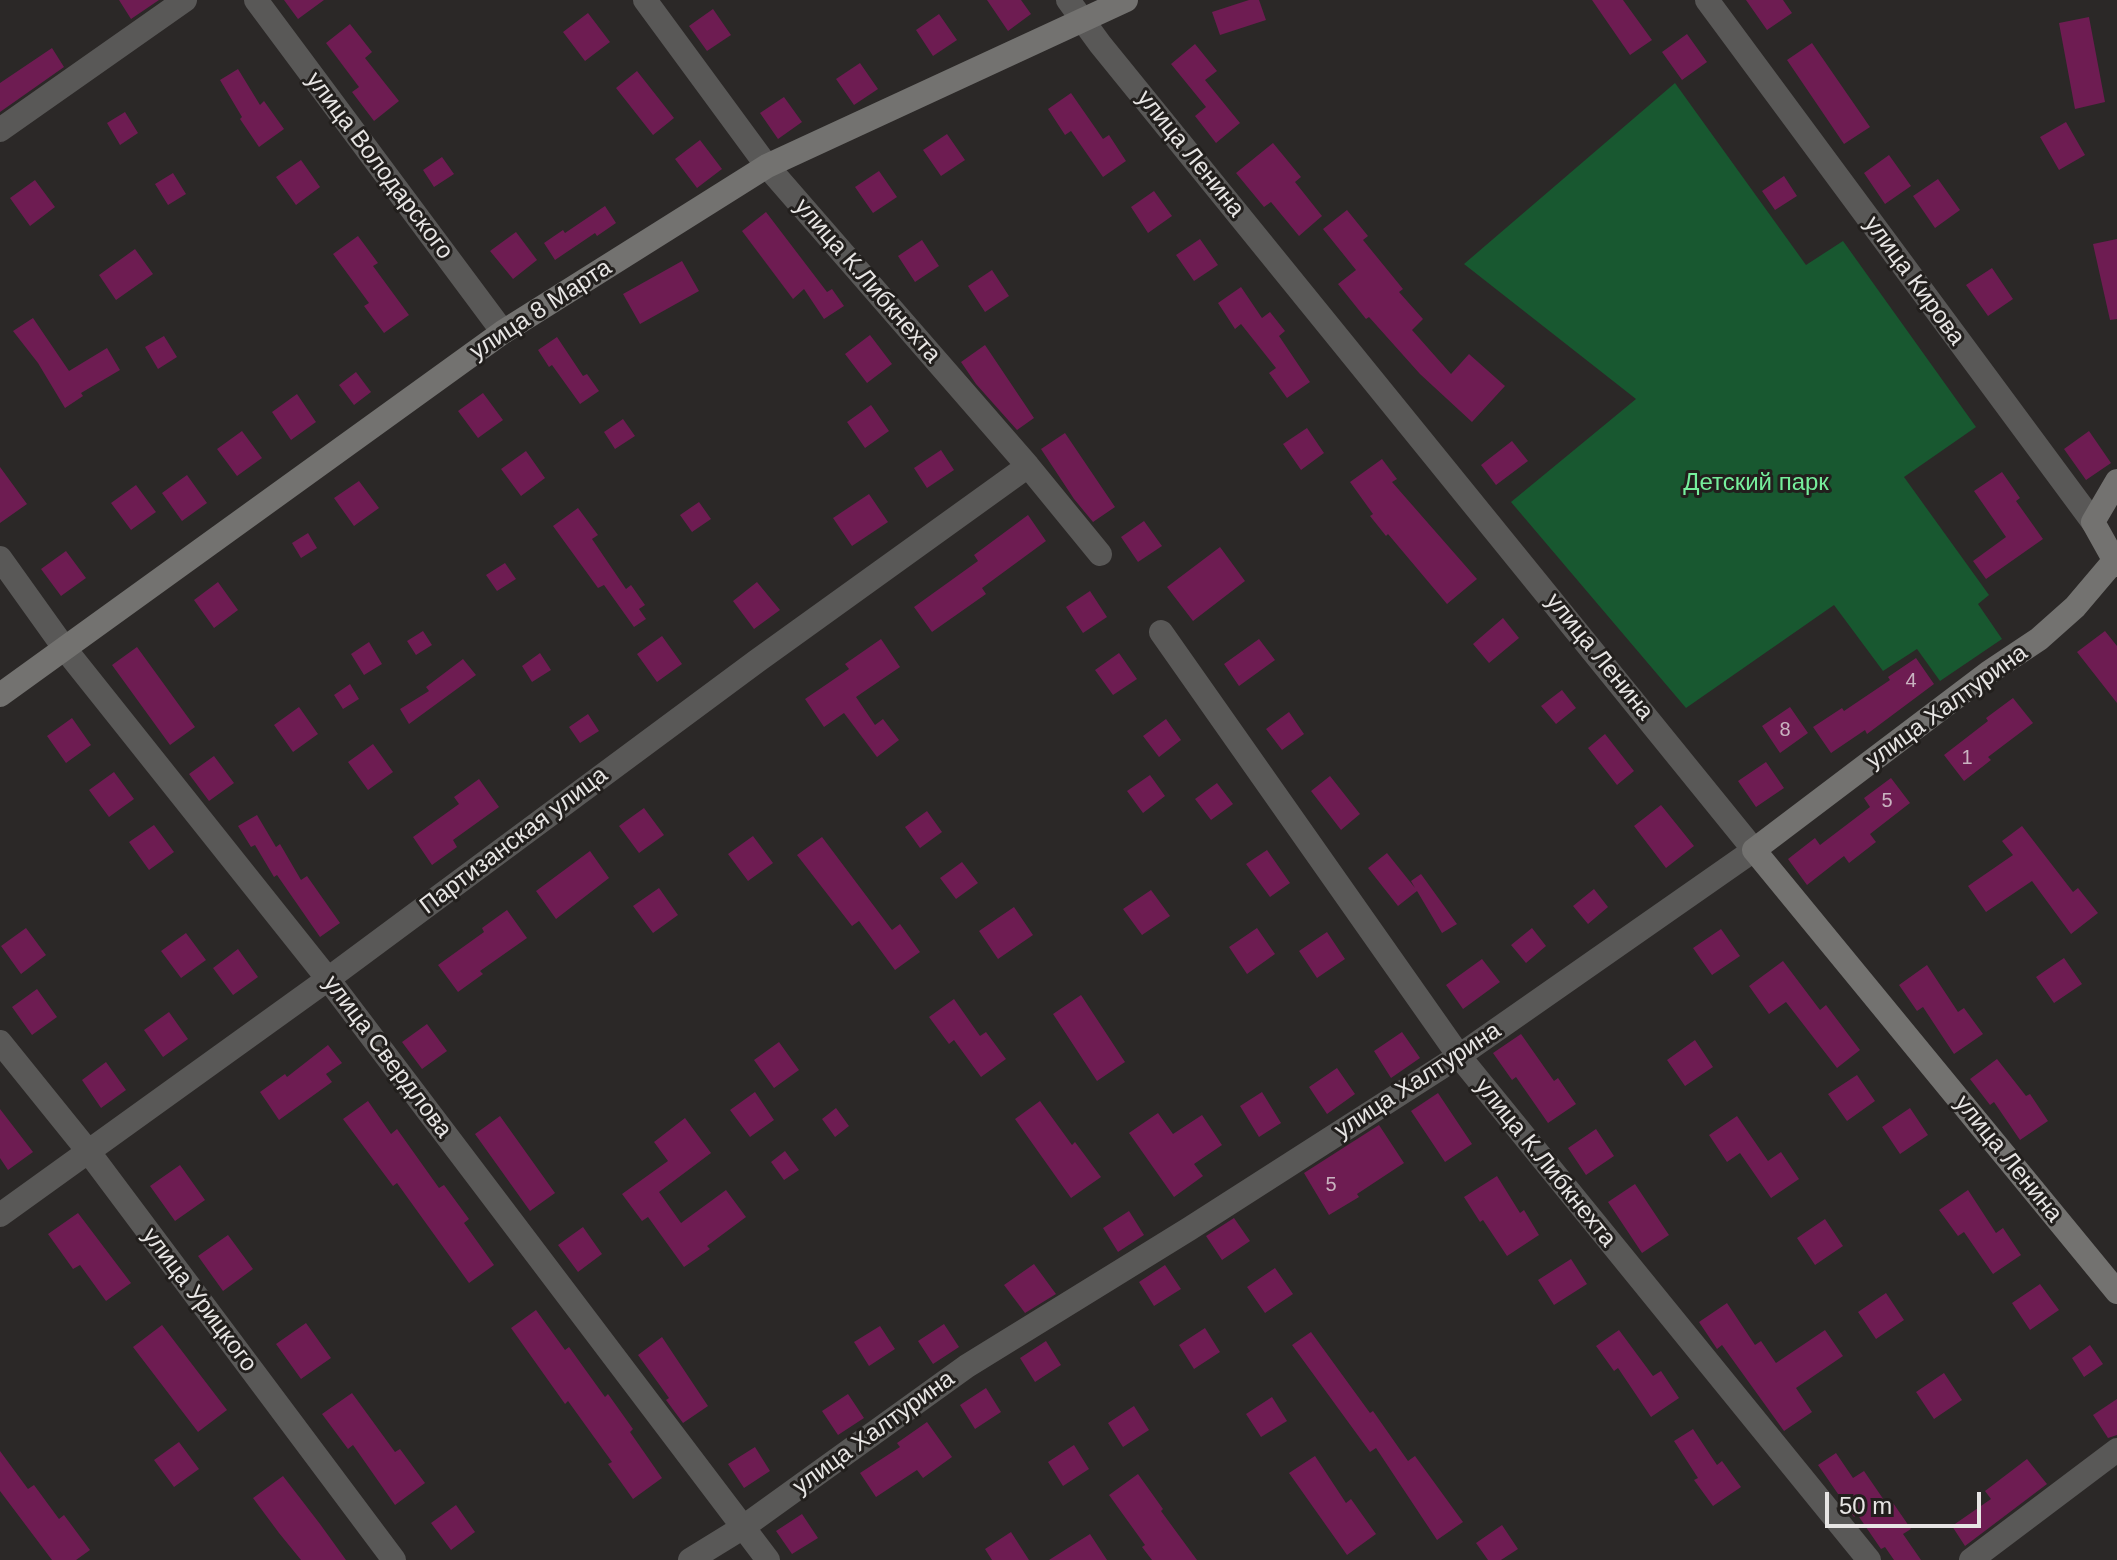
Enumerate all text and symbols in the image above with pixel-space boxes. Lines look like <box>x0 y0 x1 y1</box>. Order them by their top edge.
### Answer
street label: улица Володарского <box>299 67 459 265</box>
street label: улица Ленина <box>1130 85 1250 223</box>
street label: улица К.Либкнехта <box>788 193 946 369</box>
street label: улица Кирова <box>1858 211 1970 351</box>
street label: улица 8 Марта <box>465 253 617 367</box>
park label: Детский парк <box>1683 469 1829 497</box>
street label: улица Ленина <box>1539 588 1659 726</box>
street label: улица Халтурина <box>1861 639 2033 775</box>
house number: 4 <box>1905 669 1917 693</box>
house number: 8 <box>1779 718 1791 742</box>
house number: 1 <box>1961 746 1973 770</box>
street label: Партизанская улица <box>415 761 613 921</box>
house number: 5 <box>1881 789 1893 813</box>
street label: улица Свердлова <box>317 970 457 1144</box>
street label: улица Халтурина <box>1329 1017 1507 1145</box>
street label: улица К.Либкнехта <box>1468 1073 1622 1253</box>
street label: улица Ленина <box>1948 1090 2068 1228</box>
house number: 5 <box>1325 1173 1337 1197</box>
street label: улица Урицкого <box>135 1222 263 1378</box>
street label: улица Халтурина <box>788 1365 960 1501</box>
scale bar <box>1829 1476 1985 1526</box>
text: 50 m <box>1839 1492 1892 1519</box>

